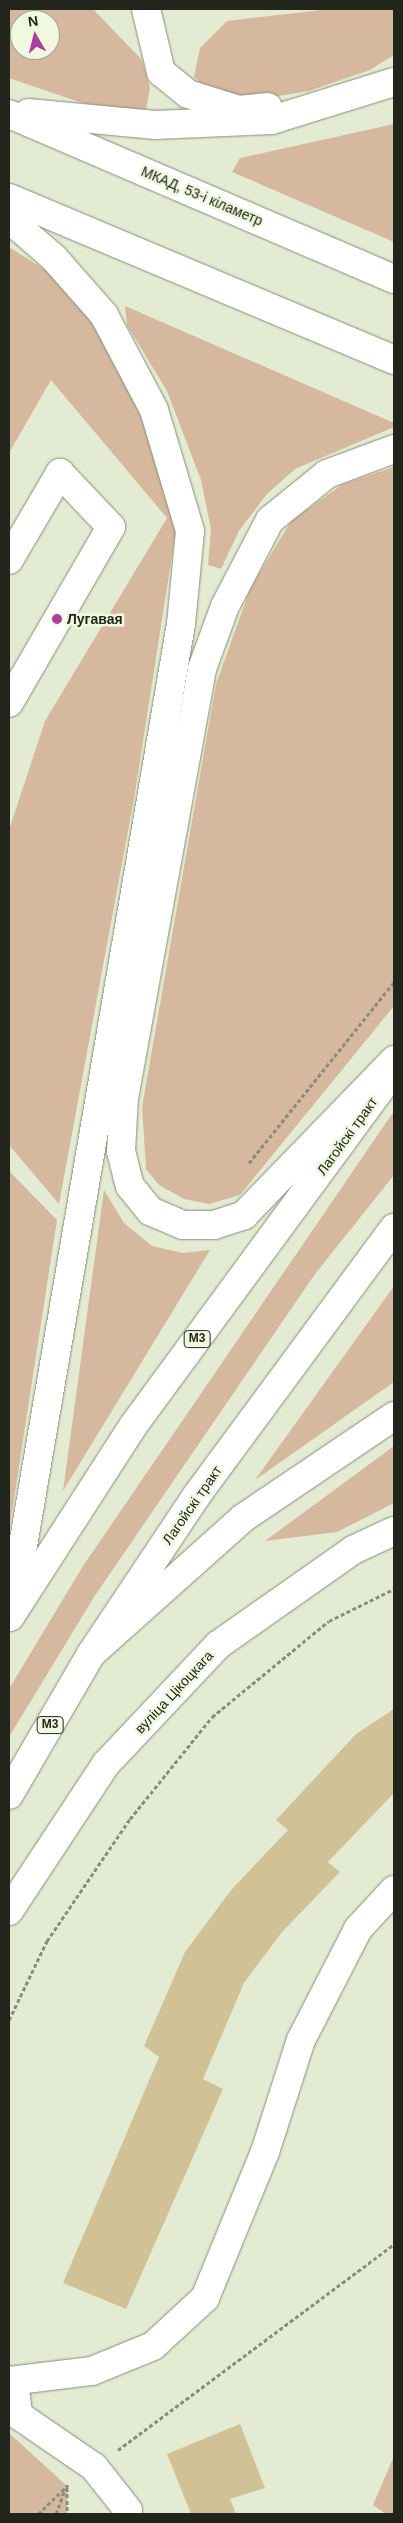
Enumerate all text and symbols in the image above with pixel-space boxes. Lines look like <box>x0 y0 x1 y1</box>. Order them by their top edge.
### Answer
north arrow <box>10 10 60 60</box>
text: N <box>27 13 39 30</box>
street label: МКАД, 53-і кіламетр <box>139 163 265 229</box>
place label: Лугавая <box>67 611 123 627</box>
marker: Лугавая <box>51 613 63 625</box>
street label: Лагойскі тракт <box>313 1094 381 1178</box>
road number: М3 <box>183 1330 211 1348</box>
street label: Лагойскі тракт <box>159 1462 225 1548</box>
street label: вуліца Цікоцкага <box>131 1647 217 1737</box>
road number: М3 <box>36 1716 64 1734</box>

